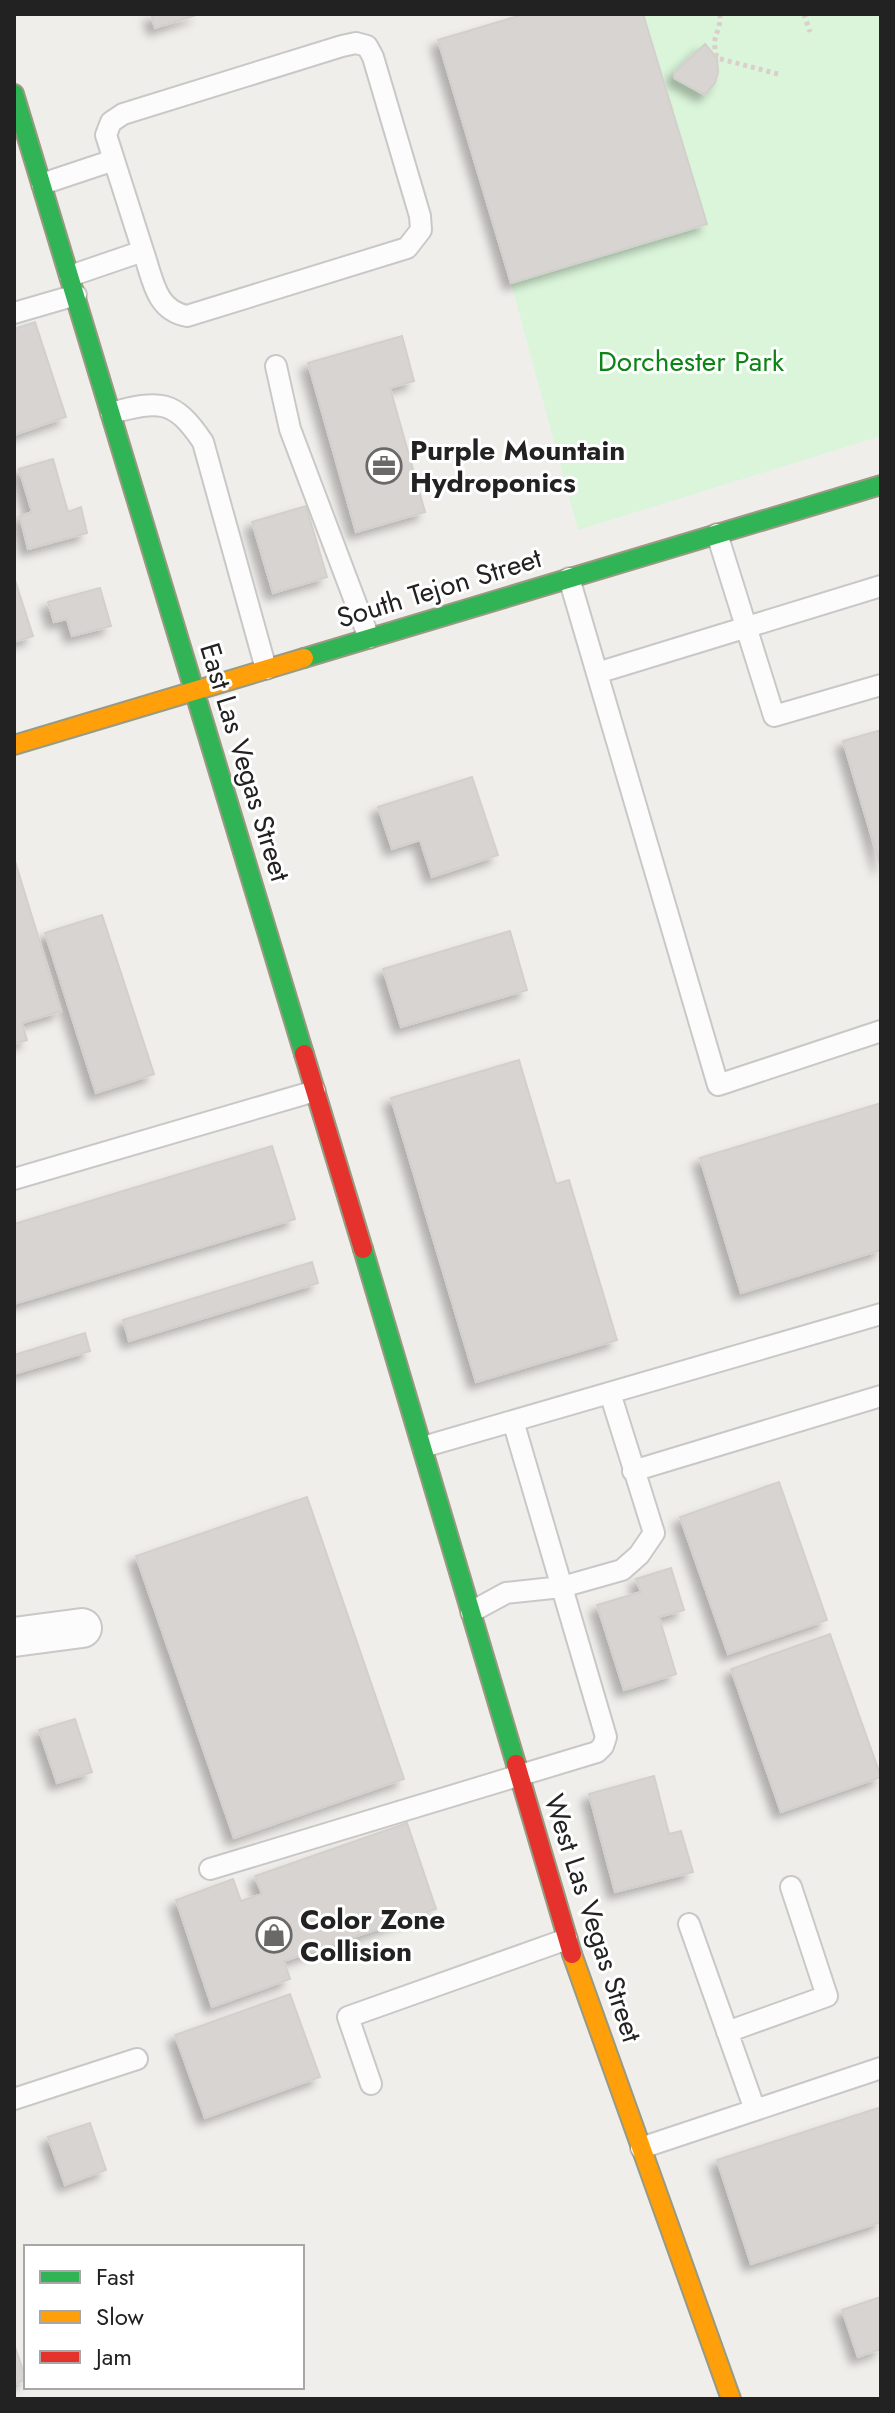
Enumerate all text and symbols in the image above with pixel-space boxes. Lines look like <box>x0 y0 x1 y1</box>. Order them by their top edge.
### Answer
park label: Dorchester Park <box>598 341 785 382</box>
place label: Purple Mountain Hydroponics <box>410 430 625 503</box>
office icon: Purple Mountain Hydroponics <box>365 447 403 485</box>
street label: South Tejon Street <box>332 537 547 639</box>
street label: East Las Vegas Street <box>189 638 301 887</box>
street label: West Las Vegas Street <box>534 1789 653 2048</box>
place label: Color Zone Collision <box>300 1899 445 1972</box>
shop icon: Color Zone Collision <box>255 1916 293 1954</box>
legend <box>24 2245 304 2389</box>
text: Fast <box>96 2259 134 2294</box>
text: Slow <box>96 2299 144 2334</box>
text: Jam <box>93 2339 132 2374</box>

